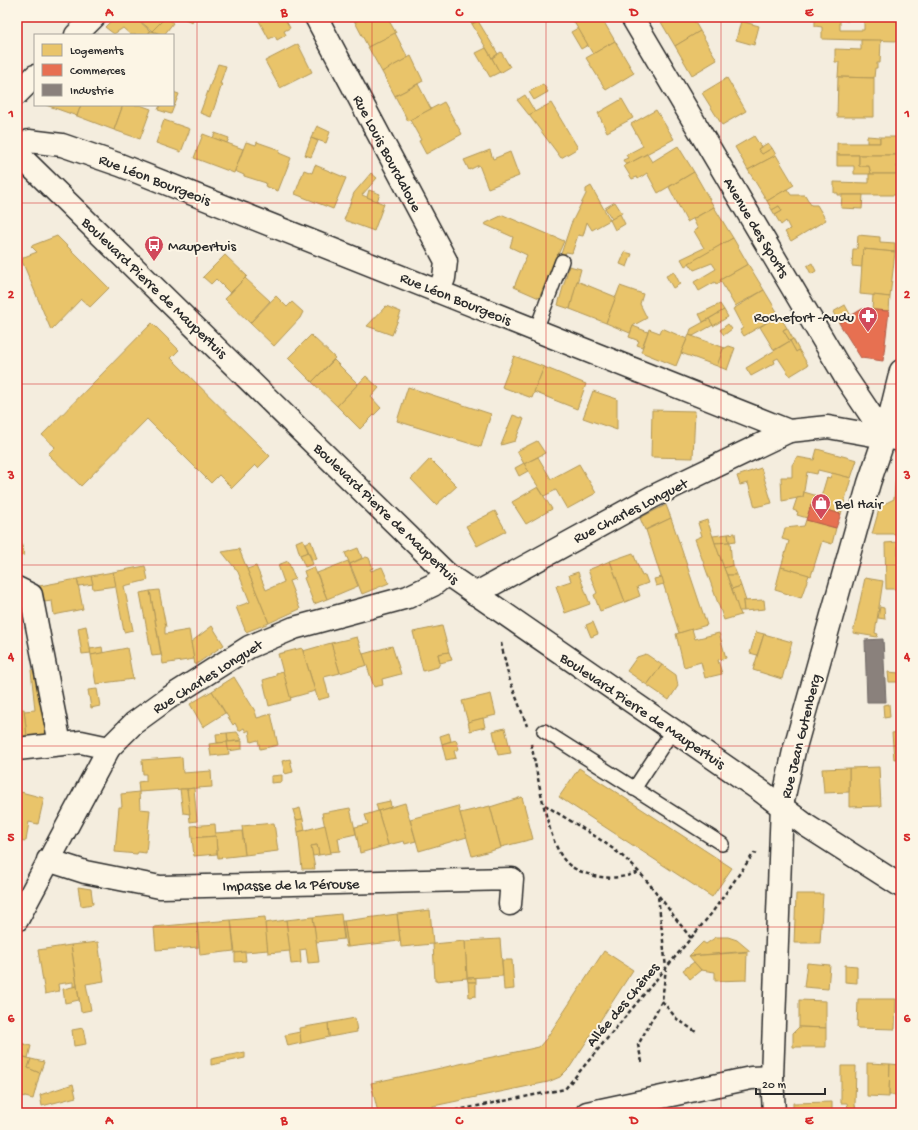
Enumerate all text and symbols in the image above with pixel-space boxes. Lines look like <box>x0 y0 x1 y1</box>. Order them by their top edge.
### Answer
text: A <box>104 6 114 21</box>
text: B <box>280 6 289 21</box>
text: C <box>454 6 464 21</box>
text: D <box>629 6 639 21</box>
text: E <box>805 6 814 21</box>
legend <box>34 34 174 106</box>
text: Logements <box>70 45 124 59</box>
text: Commerces <box>70 65 125 79</box>
text: Industrie <box>70 85 114 99</box>
street label: Rue Louis Bourdaloue <box>348 92 425 216</box>
text: 1 <box>7 107 14 122</box>
text: 1 <box>903 107 910 122</box>
street label: Rue Léon Bourgeois <box>96 151 213 211</box>
street label: Avenue des Sports <box>718 175 792 282</box>
street label: Boulevard Pierre de Maupertuis <box>76 213 231 363</box>
bus stop icon: Maupertuis <box>143 234 165 262</box>
place label: Maupertuis <box>168 238 237 256</box>
street label: Rue Léon Bourgeois <box>397 269 514 331</box>
text: 2 <box>8 288 15 303</box>
text: 2 <box>904 288 911 303</box>
pharmacy icon: Rochefort -Audu <box>857 305 879 333</box>
place label: Rochefort -Audu <box>754 309 854 327</box>
street label: Boulevard Pierre de Maupertuis <box>308 439 463 589</box>
text: 3 <box>7 469 15 484</box>
text: 3 <box>903 469 911 484</box>
street label: Rue Charles Longuet <box>571 474 693 548</box>
shop icon: Bel Hair <box>810 492 832 520</box>
place label: Bel Hair <box>834 496 884 514</box>
street label: Rue Charles Longuet <box>150 636 268 719</box>
street label: Boulevard Pierre de Maupertuis <box>555 649 728 774</box>
text: 4 <box>7 650 15 665</box>
text: 4 <box>903 650 911 665</box>
street label: Rue Jean Gutenberg <box>778 672 826 801</box>
text: 5 <box>8 831 15 846</box>
text: 5 <box>904 831 911 846</box>
street label: Impasse de la Pérouse <box>222 876 360 896</box>
street label: Allée des Chênes <box>583 959 664 1051</box>
text: 6 <box>8 1012 15 1027</box>
text: 6 <box>904 1012 911 1027</box>
scale bar <box>756 1070 825 1096</box>
text: 20 m <box>762 1079 787 1093</box>
text: A <box>104 1114 114 1129</box>
text: B <box>280 1114 289 1129</box>
text: C <box>454 1114 464 1129</box>
text: D <box>629 1114 639 1129</box>
text: E <box>805 1114 814 1129</box>

